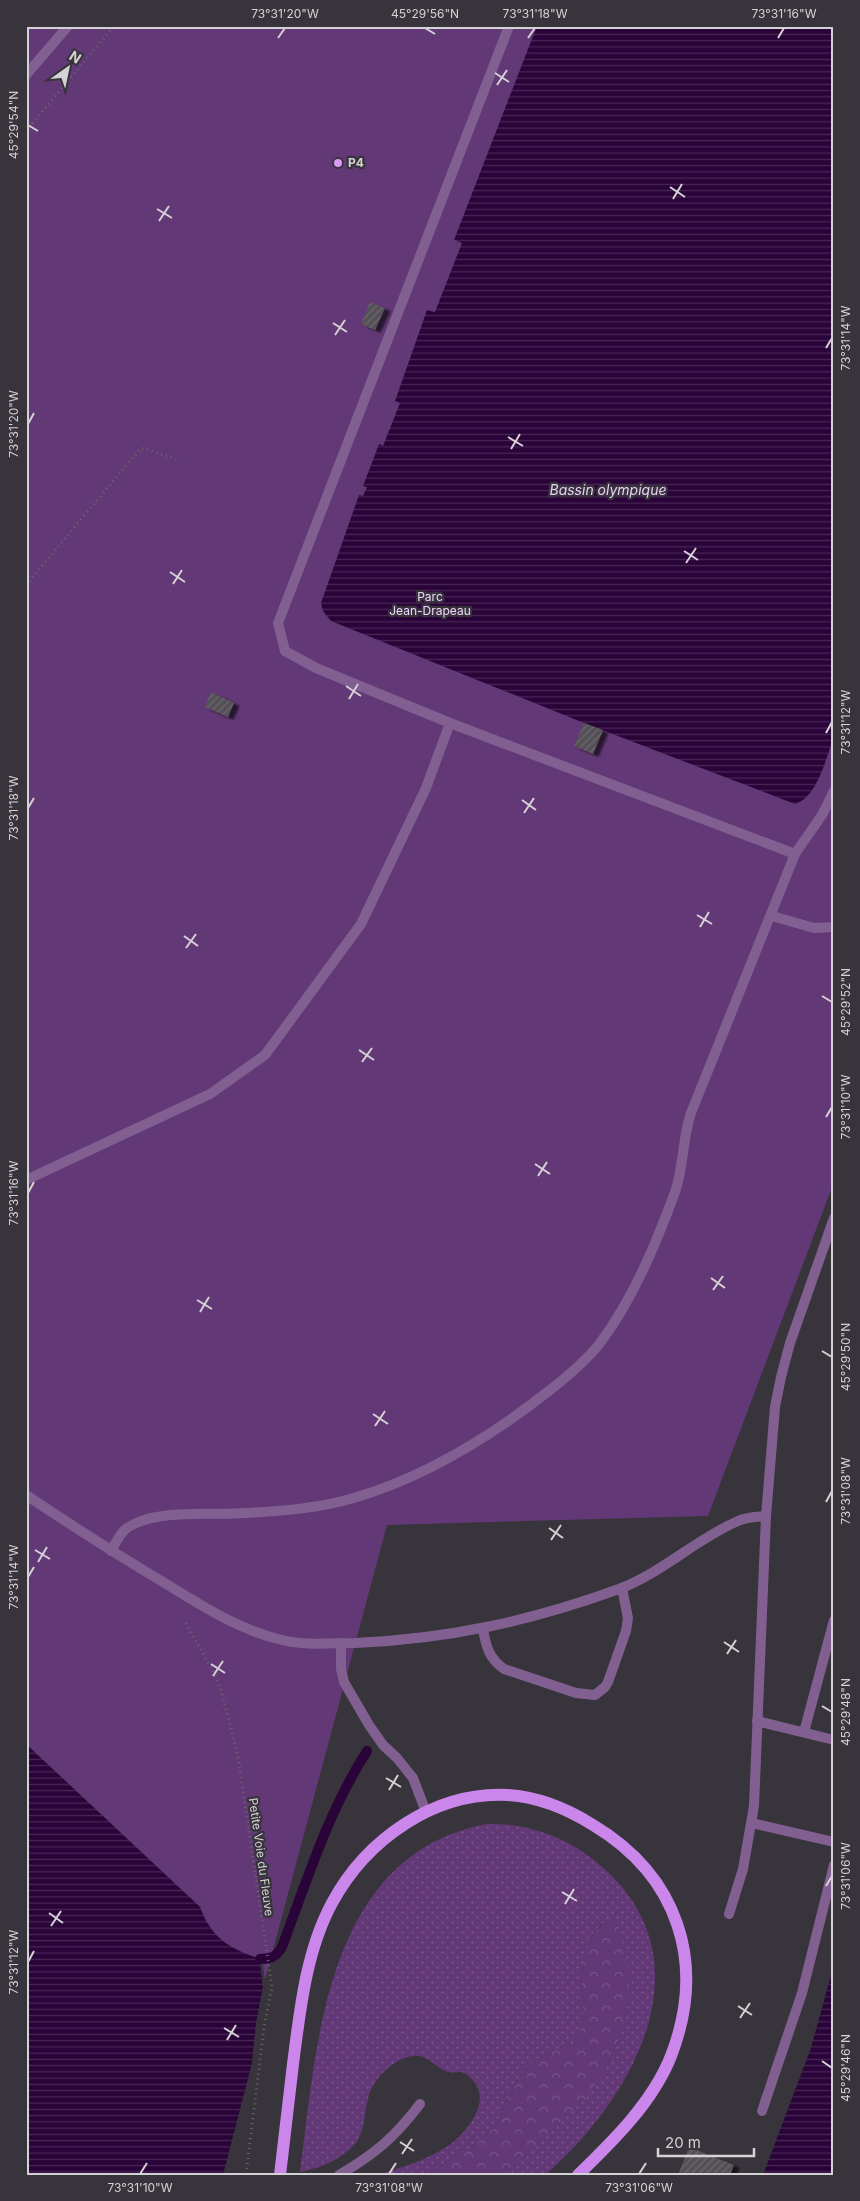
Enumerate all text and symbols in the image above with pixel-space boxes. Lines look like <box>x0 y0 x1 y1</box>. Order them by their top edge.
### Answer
text: 73°31'20"W <box>251 6 319 21</box>
text: 45°29'56"N <box>391 6 459 21</box>
text: 73°31'18"W <box>503 6 568 21</box>
text: 73°31'16"W <box>752 6 817 21</box>
north arrow <box>42 42 92 92</box>
text: N <box>66 47 84 67</box>
text: 45°29'54"N <box>6 91 21 159</box>
place label: P4 <box>348 155 364 170</box>
marker: P4 <box>332 157 344 169</box>
text: 73°31'14"W <box>838 305 853 371</box>
text: 73°31'20"W <box>6 390 21 458</box>
water label: Bassin olympique <box>549 481 667 498</box>
park label: Parc Jean-Drapeau <box>389 589 471 618</box>
text: 73°31'12"W <box>838 689 853 754</box>
text: 73°31'18"W <box>6 775 21 840</box>
text: 45°29'52"N <box>838 968 853 1036</box>
text: 73°31'10"W <box>838 1074 853 1140</box>
text: 73°31'16"W <box>6 1160 21 1225</box>
text: 45°29'50"N <box>838 1323 853 1391</box>
text: 73°31'08"W <box>838 1457 853 1525</box>
text: 73°31'14"W <box>6 1544 21 1610</box>
text: 45°29'48"N <box>838 1678 853 1746</box>
street label: Petite Voie du Fleuve <box>246 1797 277 1917</box>
text: 73°31'06"W <box>838 1842 853 1910</box>
text: 73°31'12"W <box>6 1929 21 1994</box>
text: 45°29'46"N <box>838 2034 853 2102</box>
scale bar <box>658 2126 754 2158</box>
text: 20 m <box>665 2133 701 2152</box>
text: 73°31'10"W <box>107 2180 173 2195</box>
text: 73°31'08"W <box>355 2180 423 2195</box>
text: 73°31'06"W <box>605 2180 673 2195</box>

